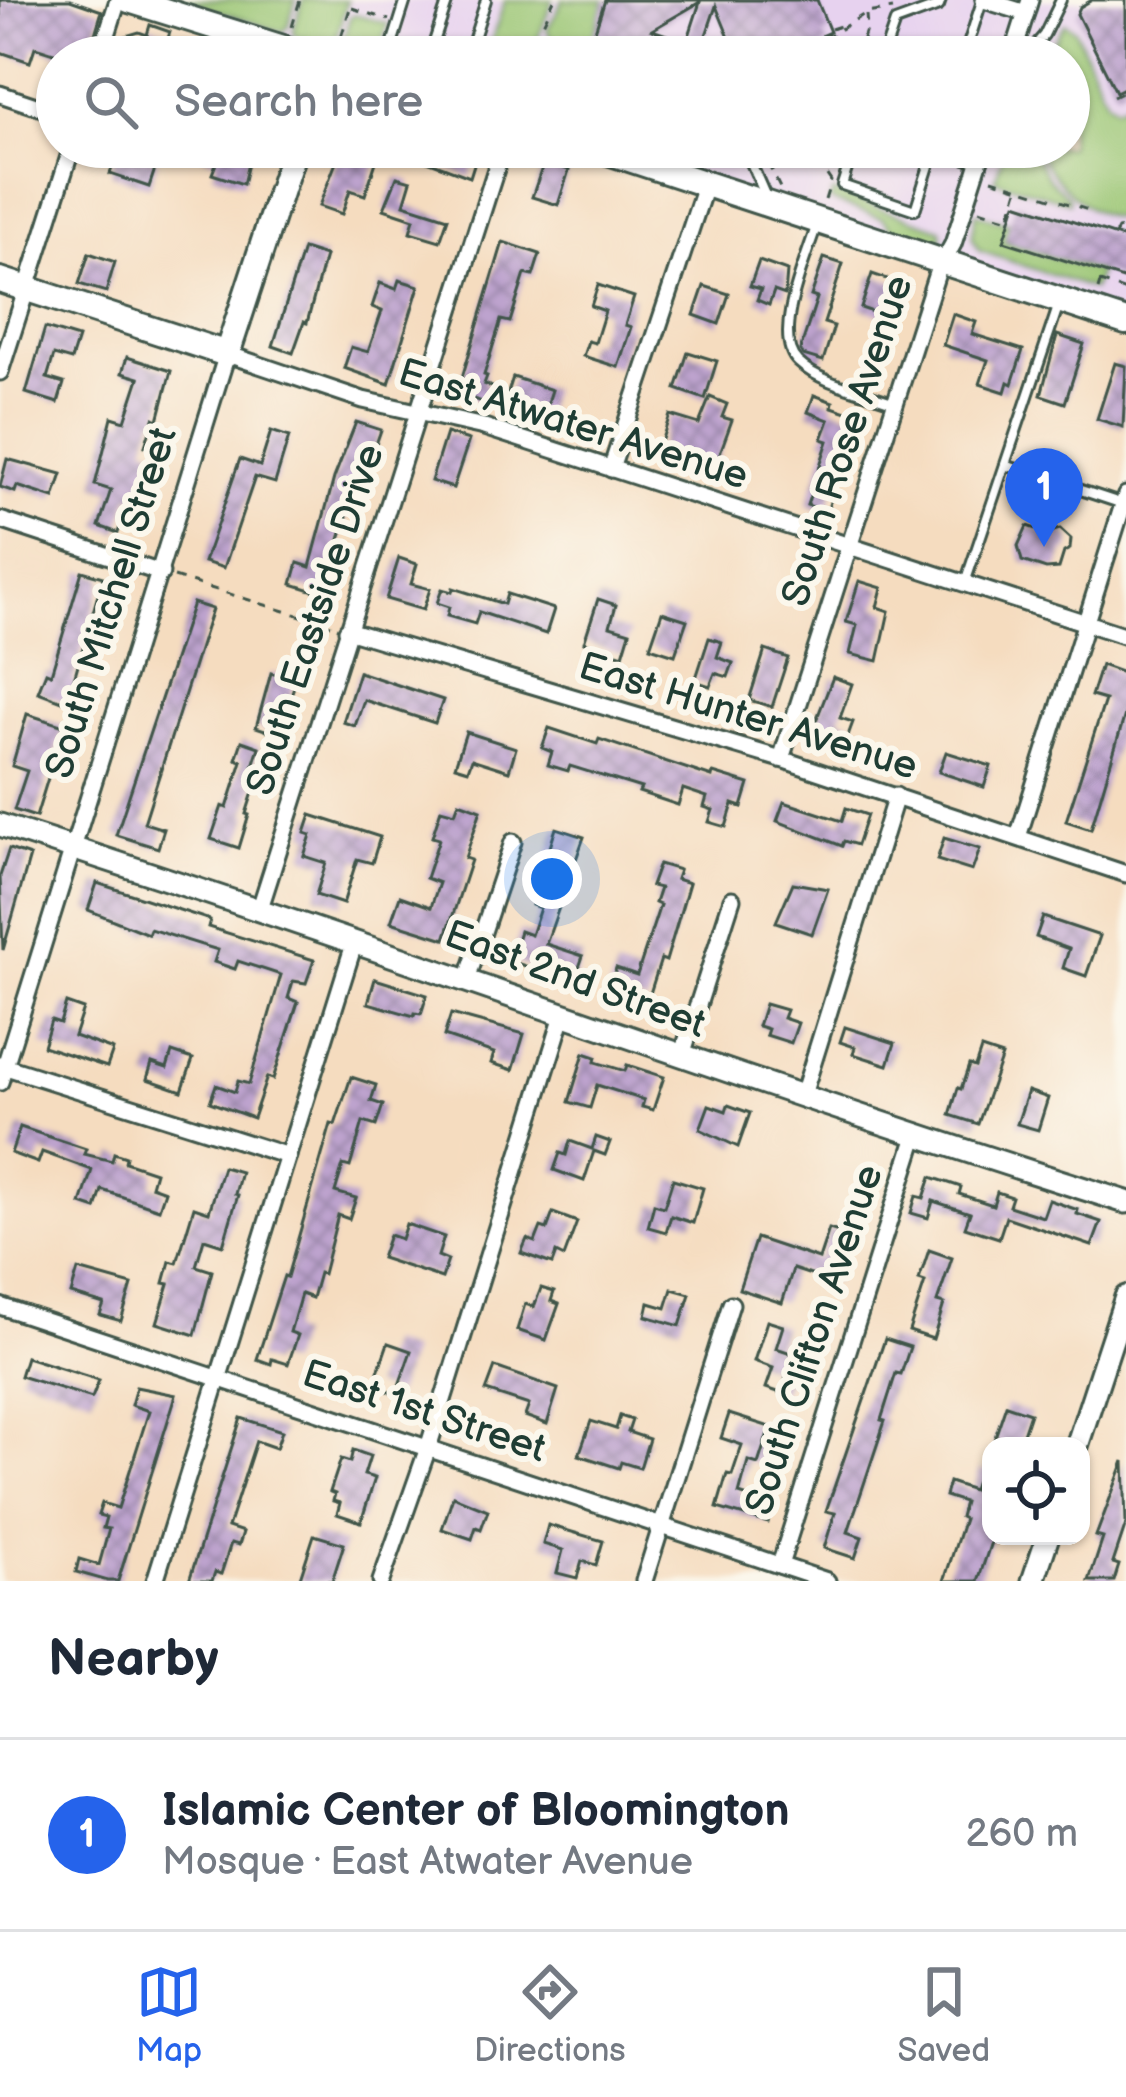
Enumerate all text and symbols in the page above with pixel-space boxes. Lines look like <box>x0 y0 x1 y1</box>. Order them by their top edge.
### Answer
search box <box>36 36 1090 168</box>
icon: search <box>78 69 144 135</box>
text: Search here <box>174 75 423 130</box>
street label: South Rose Avenue <box>772 270 924 612</box>
street label: East Atwater Avenue <box>393 349 753 501</box>
street label: South Mitchell Street <box>36 422 188 784</box>
street label: South Eastside Drive <box>237 439 395 801</box>
pin: 1 <box>1005 448 1083 547</box>
street label: East Hunter Avenue <box>573 643 923 791</box>
your location <box>522 849 582 909</box>
street label: East 2nd Street <box>438 911 712 1049</box>
street label: South Clifton Avenue <box>736 1159 894 1521</box>
street label: East 1st Street <box>297 1351 551 1473</box>
map controls <box>982 1437 1090 1545</box>
button: locate <box>982 1437 1090 1545</box>
text: Nearby <box>48 1629 219 1690</box>
text: Islamic Center of Bloomington <box>162 1784 790 1839</box>
text: 1 <box>79 1811 95 1858</box>
text: 260 m <box>965 1811 1078 1858</box>
text: Mosque · East Atwater Avenue <box>162 1839 693 1886</box>
tab: Map <box>136 1959 202 2071</box>
tab: Directions <box>474 1959 626 2071</box>
tab: Saved <box>897 1959 990 2071</box>

